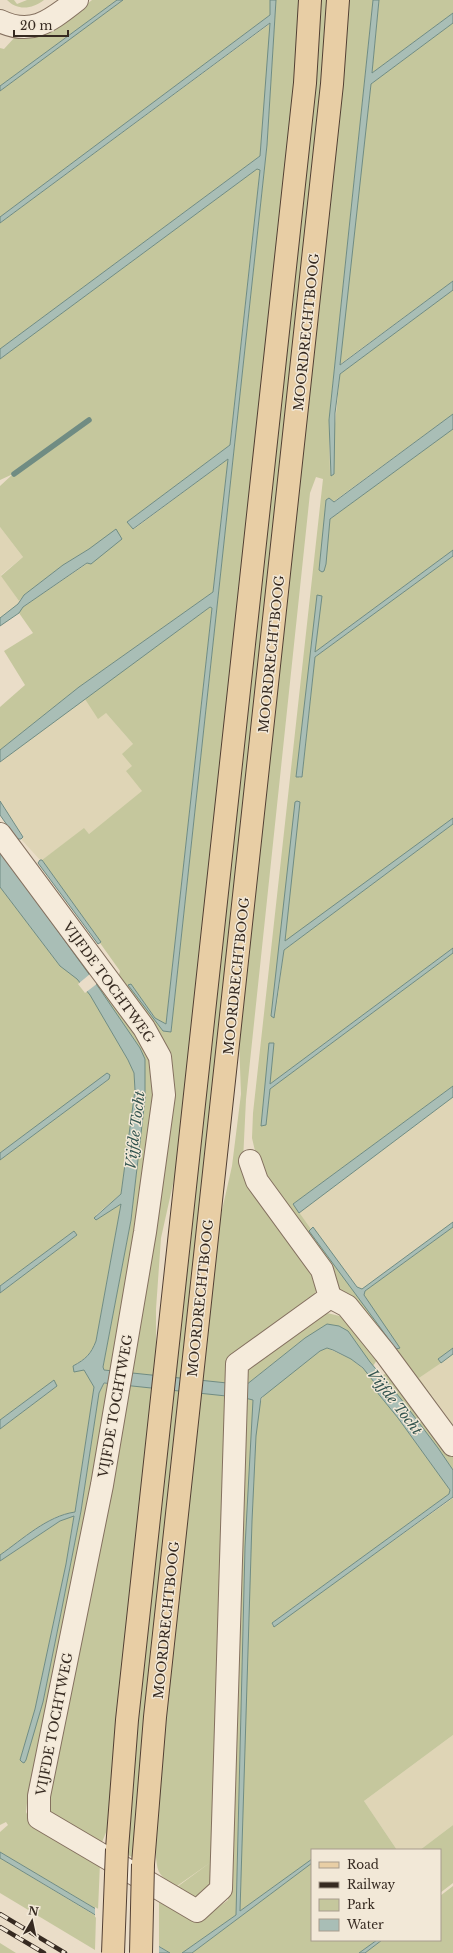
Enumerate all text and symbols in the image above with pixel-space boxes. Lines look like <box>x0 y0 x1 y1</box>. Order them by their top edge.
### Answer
scale bar <box>14 12 68 38</box>
text: 20 m <box>20 18 52 33</box>
street label: MOORDRECHTBOOG <box>290 252 323 412</box>
street label: MOORDRECHTBOOG <box>255 574 288 734</box>
street label: MOORDRECHTBOOG <box>220 896 253 1056</box>
street label: VIJFDE TOCHTWEG <box>58 918 158 1046</box>
water label: Vijfde Tocht <box>121 1089 149 1170</box>
street label: MOORDRECHTBOOG <box>184 1218 217 1378</box>
street label: VIJFDE TOCHTWEG <box>94 1333 136 1480</box>
water label: Vijfde Tocht <box>364 1366 427 1439</box>
street label: MOORDRECHTBOOG <box>150 1540 183 1700</box>
street label: VIJFDE TOCHTWEG <box>32 1651 77 1798</box>
legend <box>311 1849 441 1941</box>
text: Road <box>347 1857 379 1872</box>
text: Railway <box>347 1877 396 1892</box>
text: Park <box>347 1897 375 1912</box>
north arrow <box>12 1901 52 1941</box>
text: N <box>27 1903 40 1919</box>
text: Water <box>346 1917 384 1932</box>

